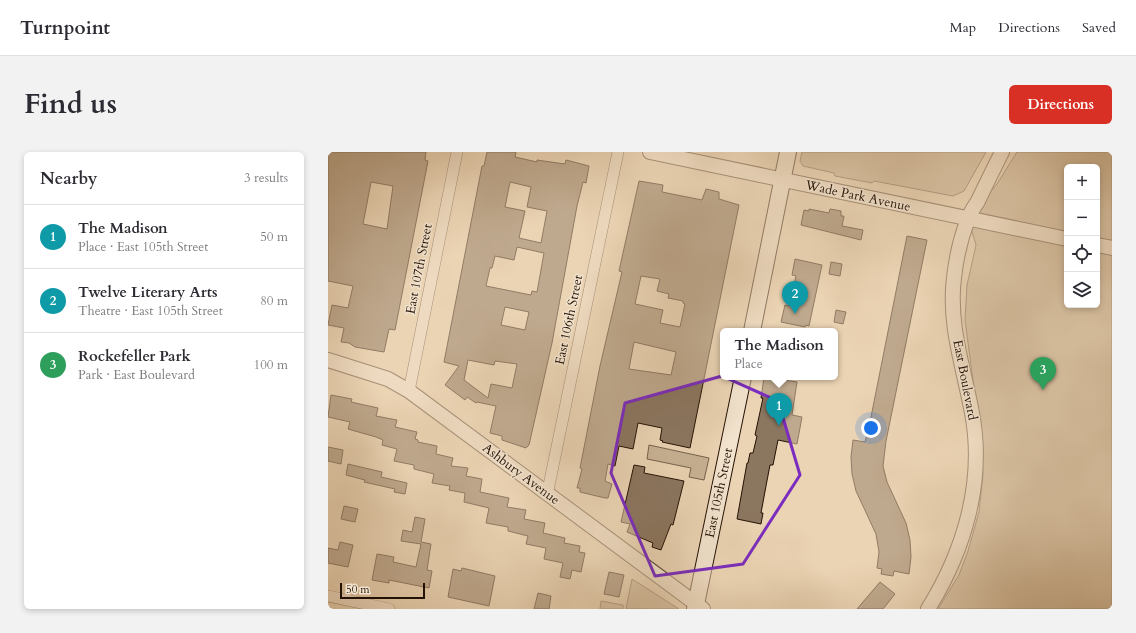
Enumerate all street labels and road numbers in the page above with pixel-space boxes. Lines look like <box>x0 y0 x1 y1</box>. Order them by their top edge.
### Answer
street label: Wade Park Avenue <box>803 176 912 216</box>
street label: East 107th Street <box>401 222 437 316</box>
street label: East 106th Street <box>551 273 587 367</box>
street label: East Boulevard <box>948 338 982 422</box>
street label: Ashbury Avenue <box>479 439 563 509</box>
street label: East 105th Street <box>701 446 737 540</box>

